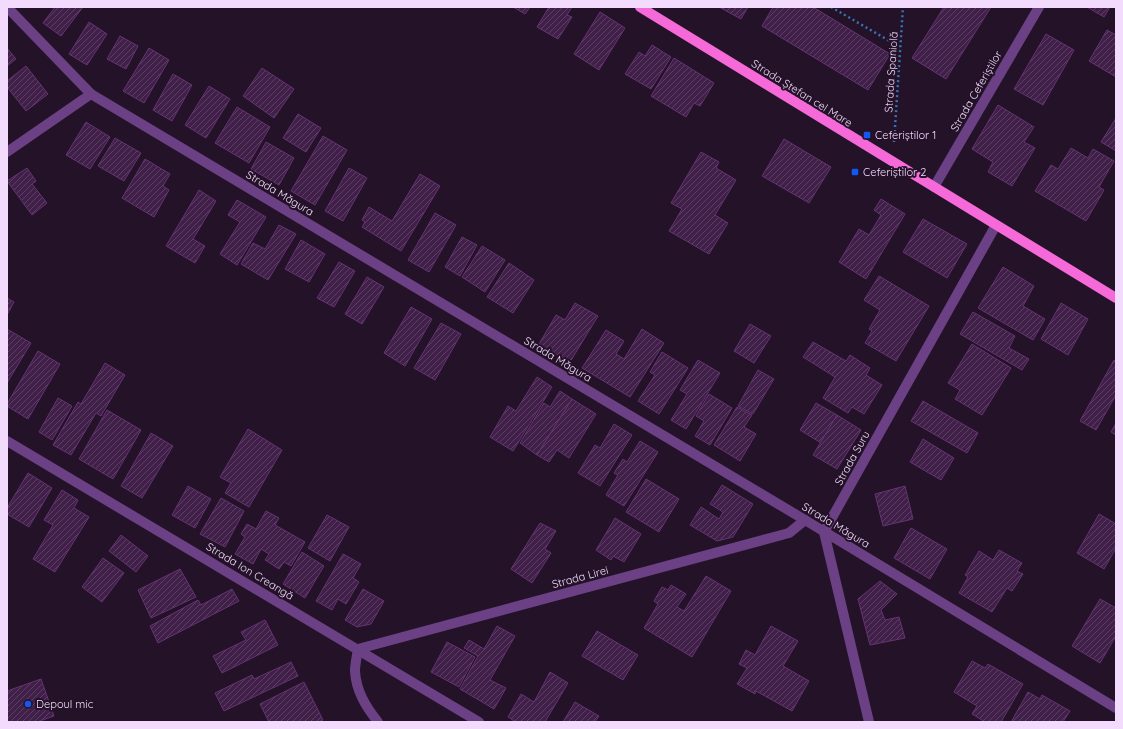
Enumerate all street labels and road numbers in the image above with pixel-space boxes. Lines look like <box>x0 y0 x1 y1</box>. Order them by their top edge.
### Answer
street label: Strada Spaniolă <box>881 31 901 113</box>
street label: Strada Ceferiștilor <box>947 47 1005 134</box>
street label: Strada Ștefan cel Mare <box>749 56 855 130</box>
street label: Strada Măgura <box>244 167 316 219</box>
street label: Strada Măgura <box>522 333 594 385</box>
street label: Strada Suru <box>831 428 873 488</box>
street label: Strada Măgura <box>800 499 872 551</box>
street label: Strada Ion Creangă <box>204 539 296 603</box>
street label: Strada Lirei <box>550 563 610 591</box>

